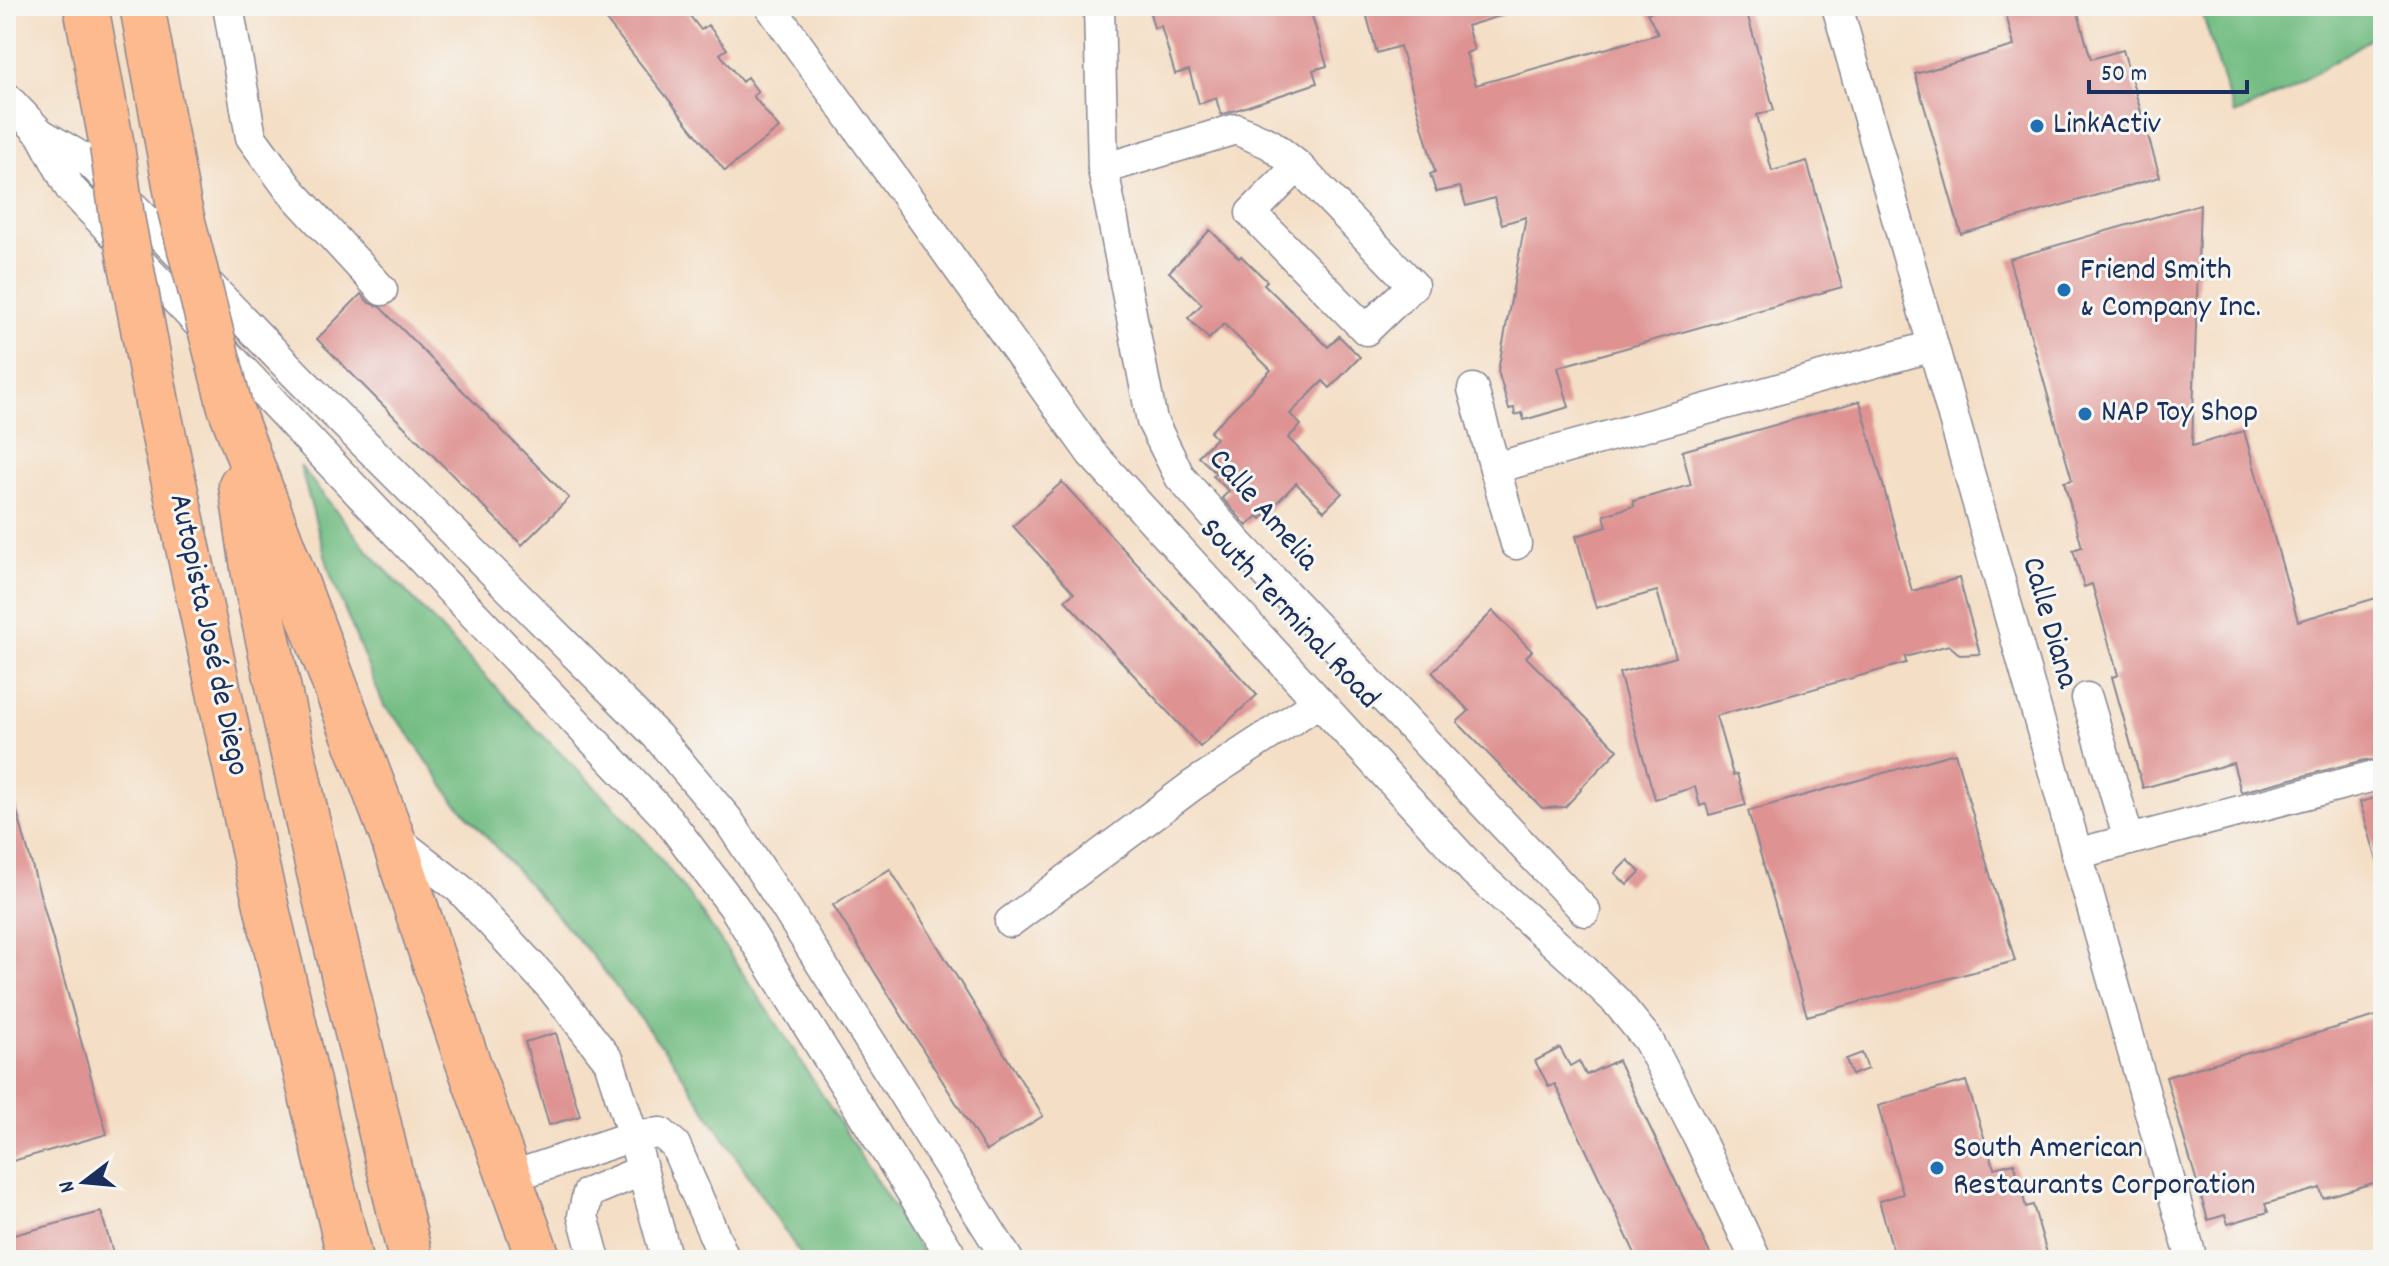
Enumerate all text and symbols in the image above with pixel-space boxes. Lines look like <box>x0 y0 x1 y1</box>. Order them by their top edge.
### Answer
scale bar <box>2089 44 2247 94</box>
text: 50 m <box>2101 58 2147 92</box>
place label: LinkActiv <box>2053 103 2161 149</box>
marker: LinkActiv <box>2028 117 2046 135</box>
place label: Friend Smith & Company Inc. <box>2080 249 2261 332</box>
marker: Friend Smith & Company Inc. <box>2055 281 2073 299</box>
place label: NAP Toy Shop <box>2101 391 2258 437</box>
marker: NAP Toy Shop <box>2076 405 2094 423</box>
street label: Calle Amelia <box>1196 440 1329 583</box>
street label: Autopista José de Diego <box>155 490 259 780</box>
street label: South Terminal Road <box>1187 509 1389 721</box>
street label: Calle Diana <box>2007 552 2089 695</box>
place label: South American Restaurants Corporation <box>1953 1127 2256 1210</box>
north arrow <box>44 1142 124 1222</box>
marker: South American Restaurants Corporation <box>1928 1159 1946 1177</box>
text: N <box>52 1177 85 1196</box>

